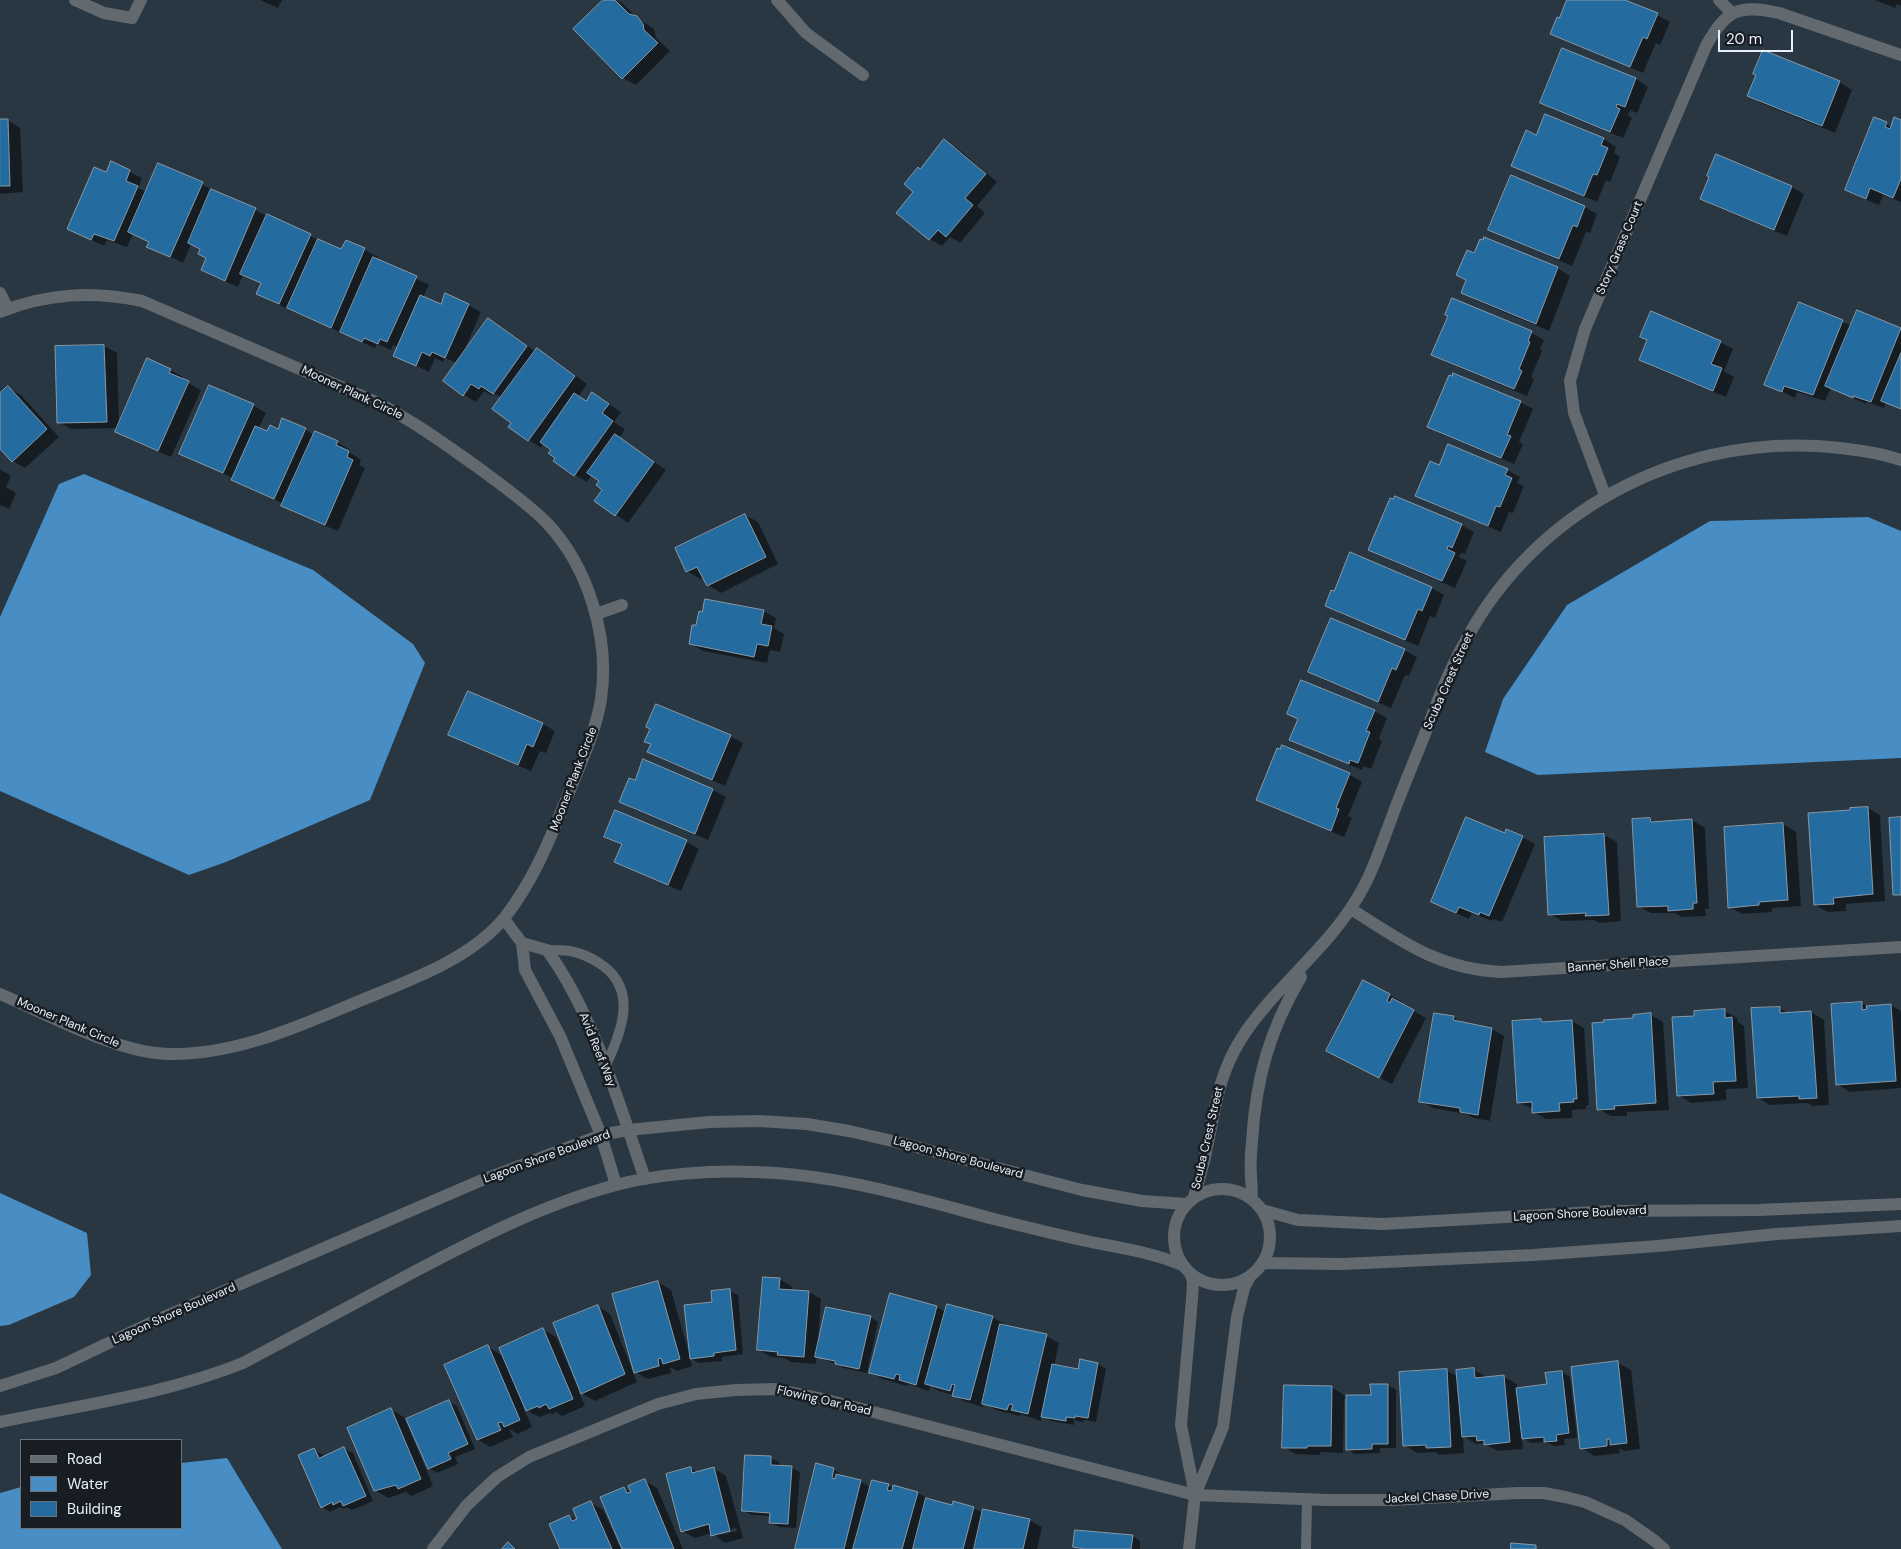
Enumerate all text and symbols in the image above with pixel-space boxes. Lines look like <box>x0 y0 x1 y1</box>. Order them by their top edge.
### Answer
scale bar <box>1721 20 1796 52</box>
text: 20 m <box>1726 29 1762 49</box>
street label: Story Grass Court <box>1594 199 1646 297</box>
street label: Mooner Plank Circle <box>299 363 405 423</box>
street label: Scuba Crest Street <box>1421 630 1477 732</box>
street label: Mooner Plank Circle <box>548 725 600 833</box>
street label: Banner Shell Place <box>1567 954 1669 976</box>
street label: Mooner Plank Circle <box>15 995 121 1051</box>
street label: Avid Reef Way <box>576 1011 618 1089</box>
street label: Scuba Crest Street <box>1189 1085 1227 1191</box>
street label: Lagoon Shore Boulevard <box>482 1127 612 1187</box>
street label: Lagoon Shore Boulevard <box>892 1134 1024 1182</box>
street label: Lagoon Shore Boulevard <box>1513 1203 1647 1225</box>
street label: Lagoon Shore Boulevard <box>110 1280 238 1348</box>
street label: Flowing Oar Road <box>776 1383 872 1419</box>
legend <box>20 1439 182 1529</box>
text: Road <box>67 1449 102 1469</box>
text: Water <box>67 1474 108 1494</box>
street label: Jackel Chase Drive <box>1385 1487 1489 1507</box>
text: Building <box>67 1499 122 1519</box>

